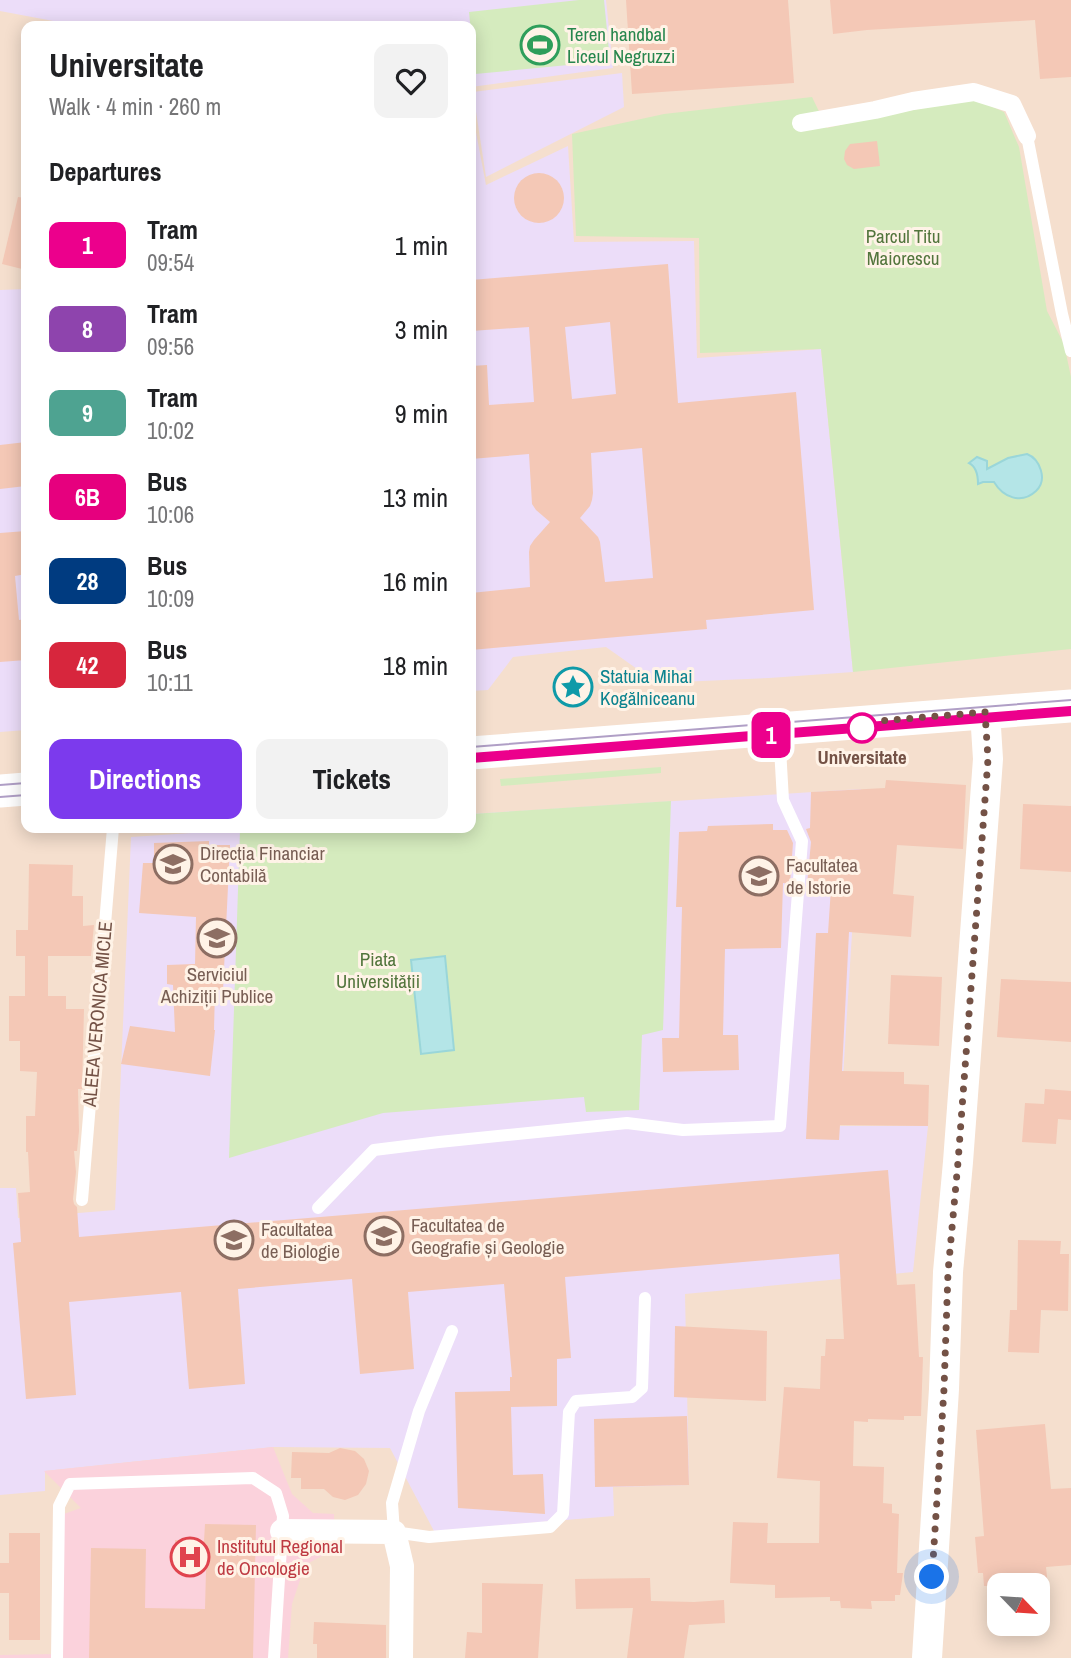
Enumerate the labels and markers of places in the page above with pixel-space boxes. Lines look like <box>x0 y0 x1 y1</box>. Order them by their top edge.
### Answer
place label: Teren handbal Liceul Negruzzi <box>567 21 675 69</box>
sports icon: Teren handbal Liceul Negruzzi <box>519 24 561 66</box>
place label: Statuia Mihai Kogălniceanu <box>600 663 695 711</box>
place icon: Statuia Mihai Kogălniceanu <box>552 666 594 708</box>
marker: Universitate <box>847 713 877 743</box>
place label: Universitate <box>817 744 907 770</box>
place label: Direcția Financiar Contabilă <box>200 840 326 888</box>
school or university icon: Direcția Financiar Contabilă <box>152 843 194 885</box>
place label: Facultatea de Istorie <box>786 852 858 900</box>
school or university icon: Facultatea de Istorie <box>738 855 780 897</box>
school or university icon: Serviciul Achiziții Publice <box>196 917 238 959</box>
place label: Serviciul Achiziții Publice <box>160 961 273 1009</box>
place label: Facultatea de Geografie și Geologie <box>411 1212 564 1260</box>
school or university icon: Facultatea de Geografie și Geologie <box>363 1215 405 1257</box>
place label: Facultatea de Biologie <box>261 1216 340 1264</box>
school or university icon: Facultatea de Biologie <box>213 1219 255 1261</box>
place label: Institutul Regional de Oncologie <box>217 1533 343 1581</box>
hospital icon: Institutul Regional de Oncologie <box>169 1536 211 1578</box>

